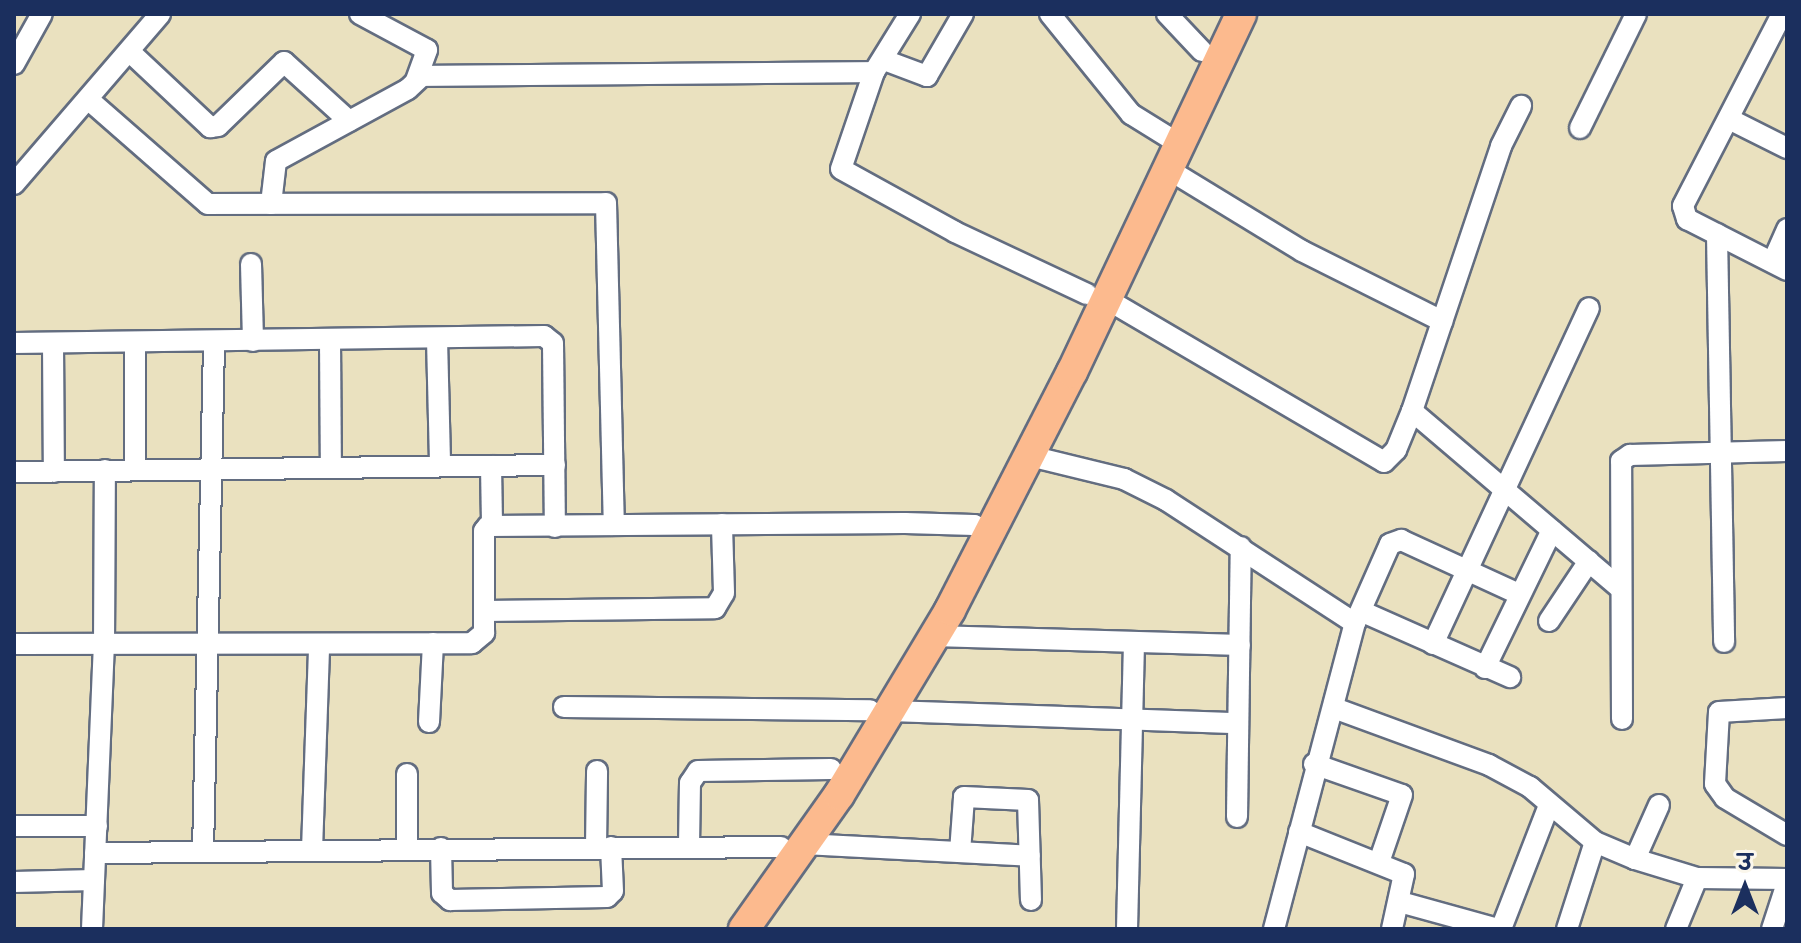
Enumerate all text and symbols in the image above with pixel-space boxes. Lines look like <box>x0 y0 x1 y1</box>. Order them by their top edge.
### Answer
text: उ <box>1738 843 1752 882</box>
north arrow <box>1705 847 1785 927</box>

